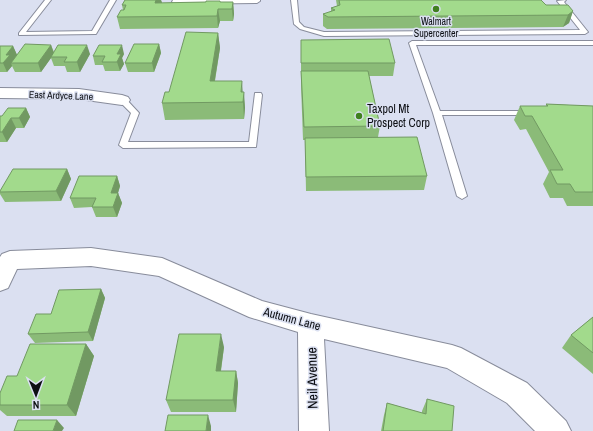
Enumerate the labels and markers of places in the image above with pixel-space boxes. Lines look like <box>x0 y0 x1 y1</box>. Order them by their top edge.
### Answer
marker: Walmart Supercenter <box>431 4 441 14</box>
place label: Walmart Supercenter <box>414 15 459 40</box>
place label: Taxpol Mt Prospect Corp <box>367 101 430 131</box>
marker: Taxpol Mt Prospect Corp <box>354 111 364 121</box>

